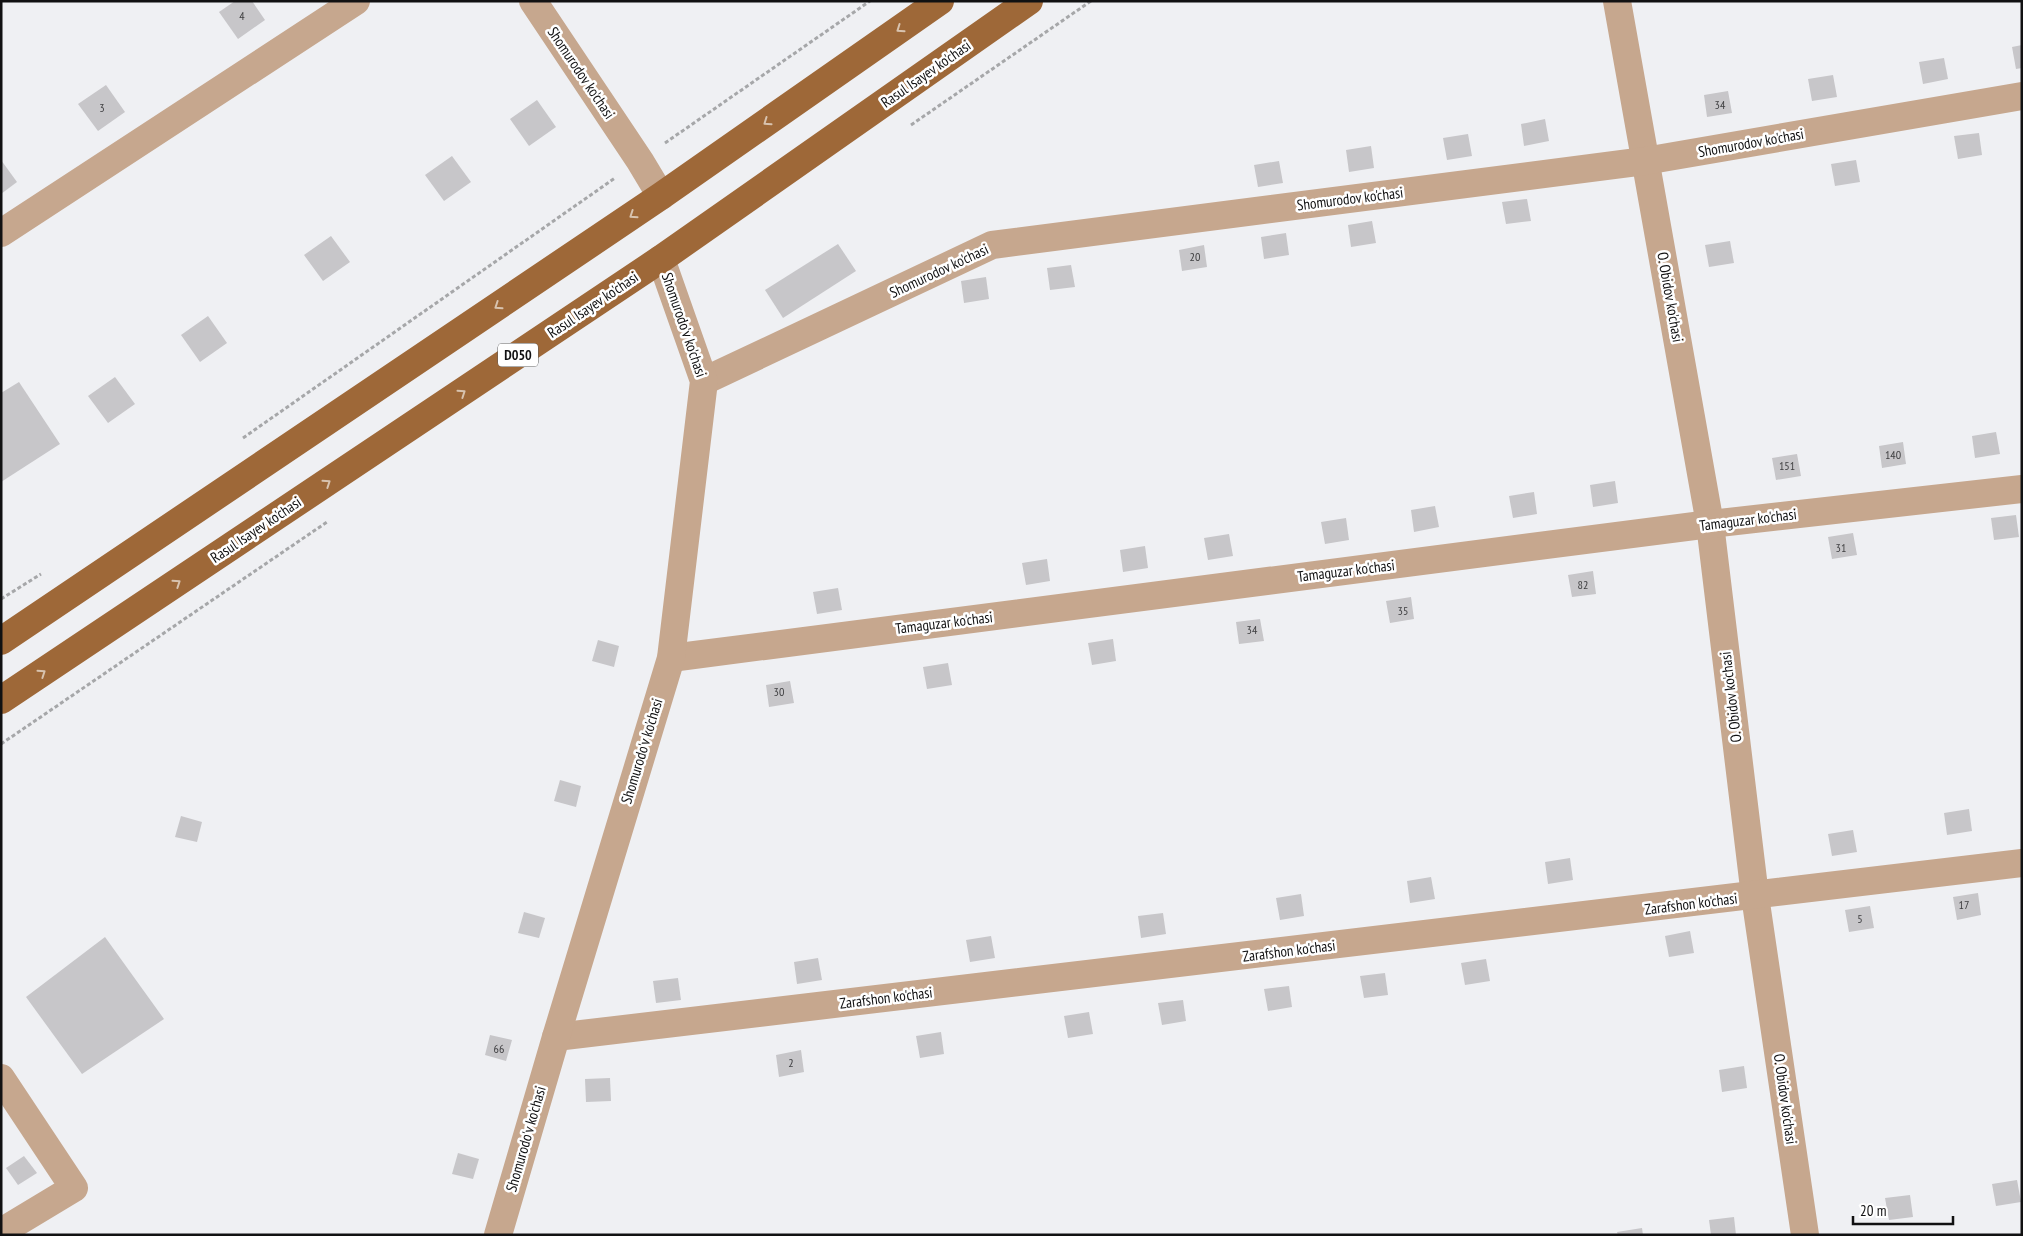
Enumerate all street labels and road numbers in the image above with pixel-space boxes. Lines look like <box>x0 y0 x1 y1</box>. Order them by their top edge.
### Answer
street label: Shomurodov ko'chasi <box>544 23 619 122</box>
street label: Rasul Isayev ko'chasi <box>877 36 974 112</box>
street label: Shomurodov ko'chasi <box>1697 124 1805 161</box>
street label: Shomurodov ko'chasi <box>1296 183 1404 214</box>
street label: Shomurodov ko'chasi <box>886 239 991 302</box>
street label: O. Obidov ko'chasi <box>1653 250 1688 344</box>
street label: Rasul Isayev ko'chasi <box>544 267 642 342</box>
street label: Shomurodo'v ko'chasi <box>658 270 711 380</box>
road number: D050 <box>498 344 538 366</box>
street label: Rasul Isayev ko'chasi <box>207 492 305 567</box>
street label: Tamaguzar ko'chasi <box>1698 504 1798 535</box>
street label: Tamaguzar ko'chasi <box>1296 555 1396 586</box>
street label: Tamaguzar ko'chasi <box>894 607 994 638</box>
street label: O. Obidov ko'chasi <box>1716 651 1745 744</box>
street label: Shomurodo'v ko'chasi <box>616 696 667 806</box>
street label: Zarafshon ko'chasi <box>1643 888 1738 919</box>
street label: Zarafshon ko'chasi <box>1241 935 1336 966</box>
street label: Zarafshon ko'chasi <box>838 982 933 1013</box>
street label: O. Obidov ko'chasi <box>1770 1052 1801 1145</box>
street label: Shomurodo'v ko'chasi <box>501 1084 550 1194</box>

